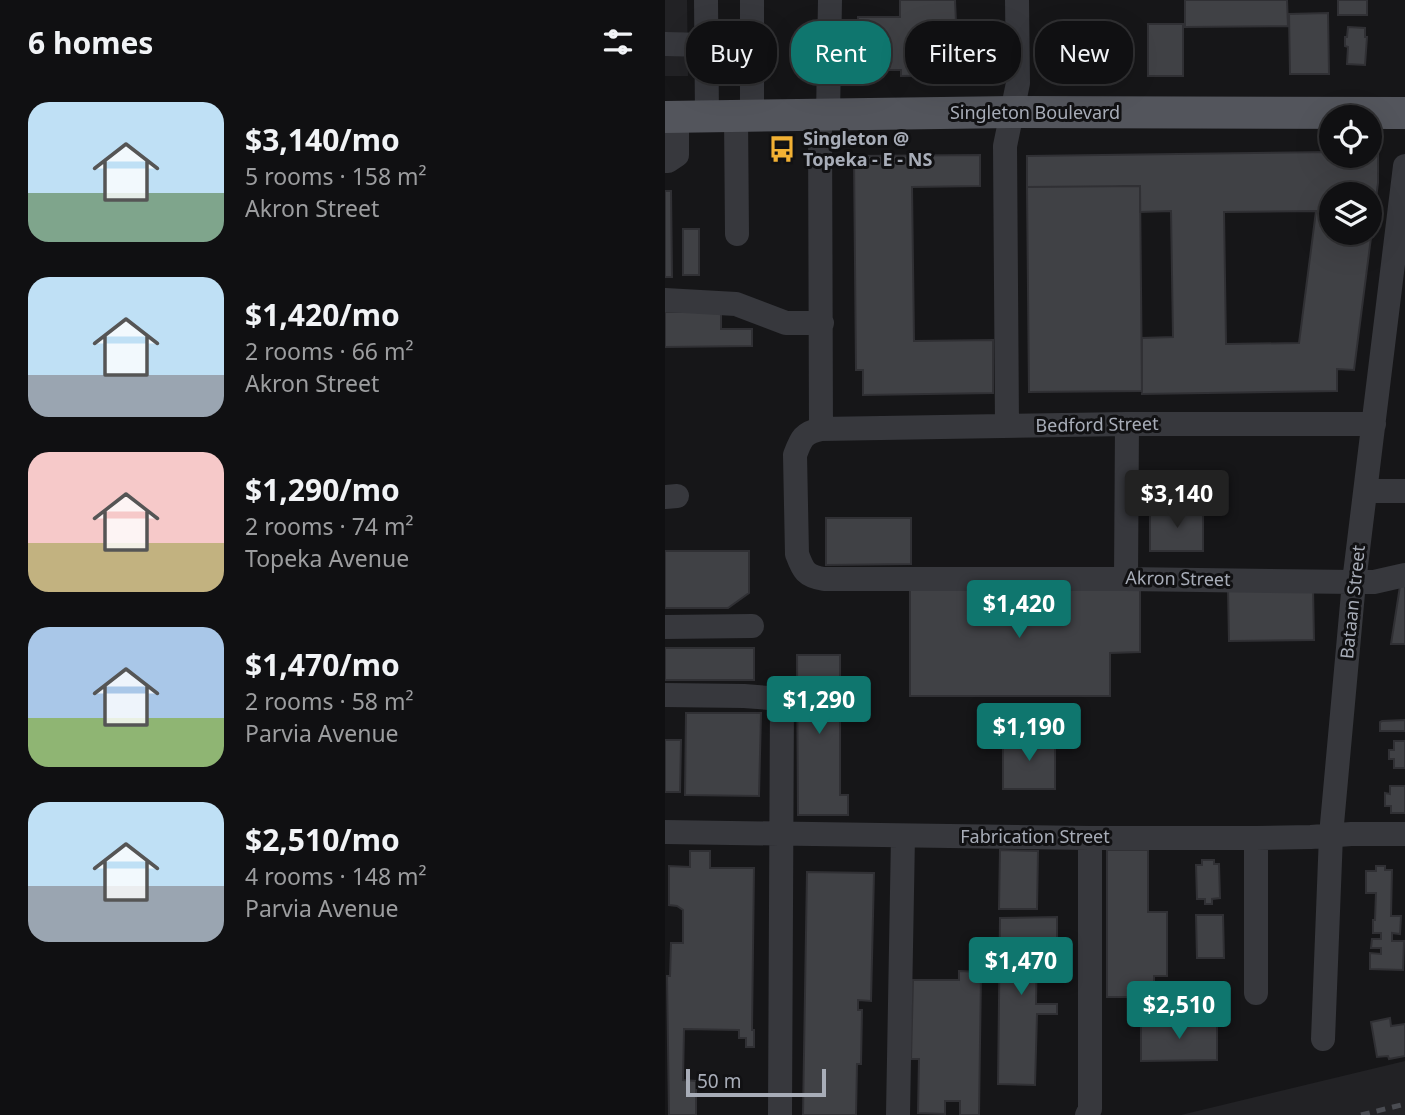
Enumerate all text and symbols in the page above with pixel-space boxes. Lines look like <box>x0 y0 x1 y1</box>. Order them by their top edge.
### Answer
chip: Buy <box>686 21 777 84</box>
chip: Rent <box>791 21 891 84</box>
chip: Filters <box>905 21 1021 84</box>
chip: New <box>1035 21 1133 84</box>
text: 6 homes <box>28 22 153 63</box>
icon: filters <box>599 23 637 61</box>
street label: Singleton Boulevard <box>950 100 1120 124</box>
map controls <box>1319 105 1382 245</box>
button: locate <box>1319 105 1382 168</box>
text: $3,140/mo <box>245 119 400 160</box>
place label: Singleton @ Topeka - E - NS <box>803 126 932 171</box>
icon: home <box>84 130 168 214</box>
bus stop icon: Singleton @ Topeka - E - NS <box>767 134 797 164</box>
text: 5 rooms · 158 m² <box>245 160 427 192</box>
button: layers <box>1319 182 1382 245</box>
text: Akron Street <box>245 192 379 224</box>
text: $1,420/mo <box>245 294 400 335</box>
icon: home <box>84 305 168 389</box>
text: 2 rooms · 66 m² <box>245 335 414 367</box>
text: Akron Street <box>245 367 379 399</box>
street label: Bedford Street <box>1035 411 1159 437</box>
text: $1,290/mo <box>245 469 400 510</box>
pin: $3,140 <box>1120 470 1234 530</box>
text: $3,140 <box>1141 477 1213 509</box>
icon: home <box>84 480 168 564</box>
text: 2 rooms · 74 m² <box>245 510 414 542</box>
text: Topeka Avenue <box>245 542 409 574</box>
street label: Bataan Street <box>1334 543 1370 660</box>
street label: Akron Street <box>1125 565 1231 591</box>
pin: $1,420 <box>962 580 1076 640</box>
text: $1,420 <box>983 587 1055 619</box>
text: $1,470/mo <box>245 644 400 685</box>
icon: home <box>84 655 168 739</box>
pin: $1,290 <box>762 676 876 736</box>
text: $1,290 <box>783 683 855 715</box>
text: 2 rooms · 58 m² <box>245 685 414 717</box>
pin: $1,190 <box>972 704 1086 763</box>
text: $1,190 <box>993 710 1065 742</box>
text: Parvia Avenue <box>245 717 399 749</box>
text: $2,510/mo <box>245 819 400 860</box>
street label: Fabrication Street <box>960 824 1110 848</box>
icon: home <box>84 830 168 914</box>
text: 4 rooms · 148 m² <box>245 860 427 892</box>
text: Parvia Avenue <box>245 892 399 924</box>
pin: $1,470 <box>964 937 1078 997</box>
text: $1,470 <box>985 944 1057 976</box>
pin: $2,510 <box>1122 982 1236 1041</box>
text: $2,510 <box>1143 988 1215 1020</box>
scale bar <box>686 1066 826 1098</box>
text: 50 m <box>697 1068 741 1094</box>

